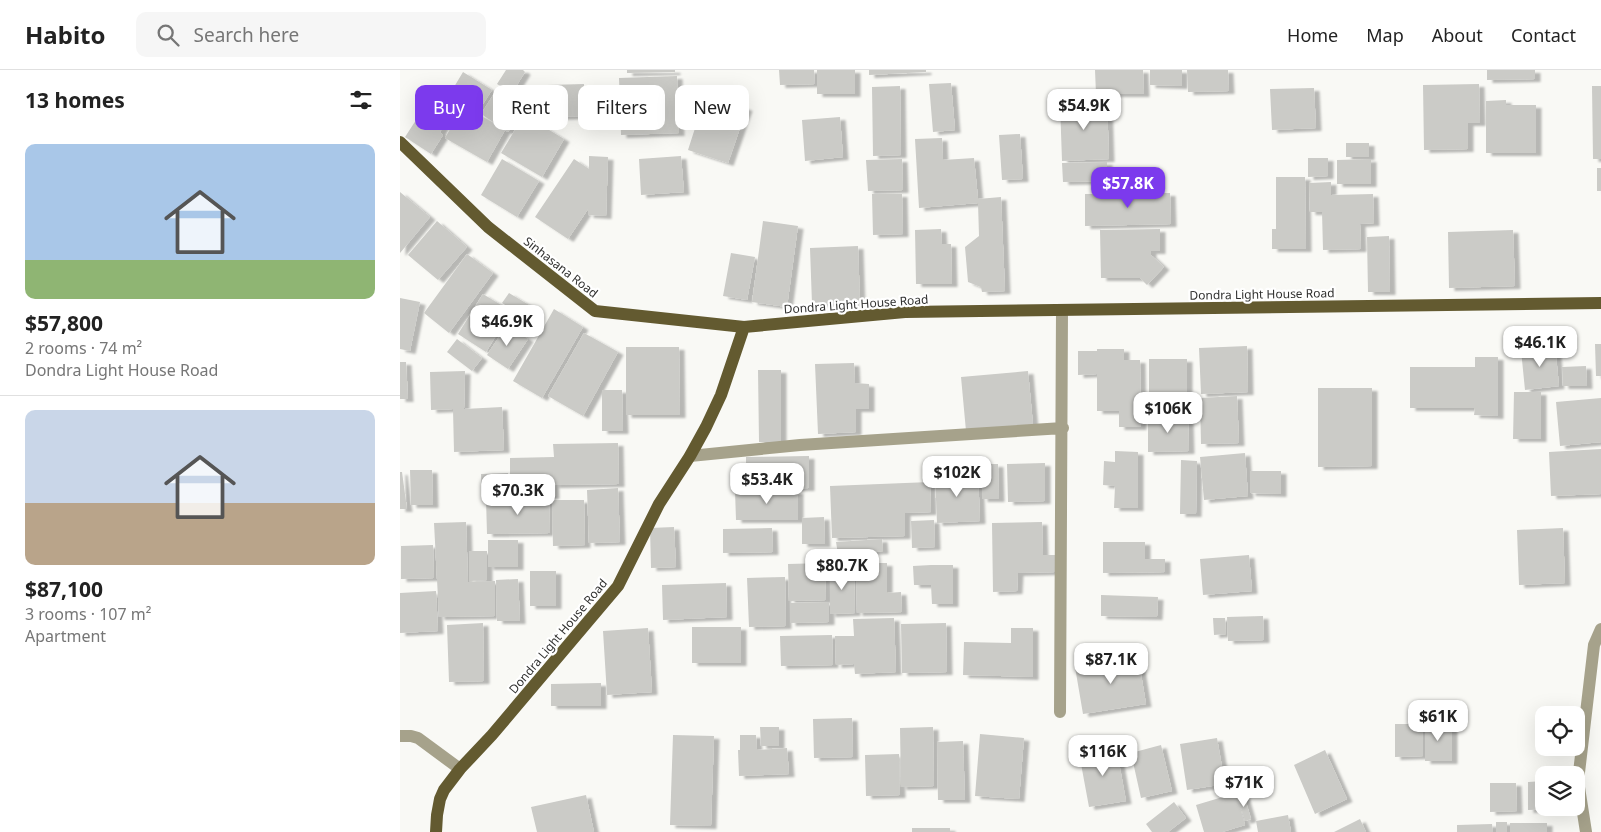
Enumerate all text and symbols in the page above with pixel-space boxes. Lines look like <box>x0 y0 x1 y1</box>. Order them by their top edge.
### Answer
search box <box>136 12 486 57</box>
text: Habito <box>25 18 106 51</box>
icon: search <box>154 21 182 49</box>
text: Search here <box>194 22 299 48</box>
text: Home <box>1287 23 1338 47</box>
text: Map <box>1366 23 1404 47</box>
text: About <box>1432 23 1483 47</box>
text: Contact <box>1511 23 1576 47</box>
chip: Buy <box>415 85 483 130</box>
chip: Rent <box>493 85 568 130</box>
chip: Filters <box>578 85 665 130</box>
chip: New <box>675 85 749 130</box>
text: 13 homes <box>25 86 125 114</box>
icon: filters <box>347 86 375 114</box>
pin: $54.9K <box>1043 88 1125 131</box>
text: $54.9K <box>1058 94 1110 116</box>
pin: $57.8K <box>1087 166 1169 209</box>
text: $57.8K <box>1102 172 1154 194</box>
icon: home <box>155 177 245 267</box>
street label: Sinhasana Road <box>520 233 602 301</box>
street label: Dondra Light House Road <box>1189 284 1335 304</box>
street label: Dondra Light House Road <box>783 290 929 318</box>
pin: $46.9K <box>466 304 548 347</box>
text: $57,800 <box>25 309 103 337</box>
text: $46.9K <box>481 310 533 332</box>
pin: $46.1K <box>1499 326 1581 368</box>
text: $46.1K <box>1514 331 1566 353</box>
text: 2 rooms · 74 m² <box>25 337 142 359</box>
text: Dondra Light House Road <box>25 359 218 381</box>
pin: $106K <box>1133 392 1203 434</box>
text: $106K <box>1144 397 1192 419</box>
icon: home <box>155 442 245 532</box>
pin: $102K <box>922 456 992 498</box>
text: $102K <box>933 461 981 483</box>
pin: $53.4K <box>726 462 808 505</box>
text: $53.4K <box>741 468 793 490</box>
pin: $70.3K <box>477 474 559 516</box>
text: $70.3K <box>492 479 544 501</box>
pin: $80.7K <box>801 548 883 591</box>
text: $80.7K <box>816 554 868 576</box>
text: $87,100 <box>25 575 103 603</box>
street label: Dondra Light House Road <box>505 575 611 697</box>
text: 3 rooms · 107 m² <box>25 603 151 625</box>
text: Apartment <box>25 625 106 647</box>
pin: $87.1K <box>1070 642 1152 685</box>
text: $87.1K <box>1085 648 1137 670</box>
pin: $61K <box>1408 700 1468 742</box>
text: $61K <box>1419 705 1457 727</box>
map controls <box>1535 706 1585 816</box>
button: locate <box>1535 706 1585 756</box>
pin: $116K <box>1068 734 1138 777</box>
text: $116K <box>1079 740 1127 762</box>
pin: $71K <box>1214 766 1274 808</box>
button: layers <box>1535 766 1585 816</box>
text: $71K <box>1225 771 1263 793</box>

